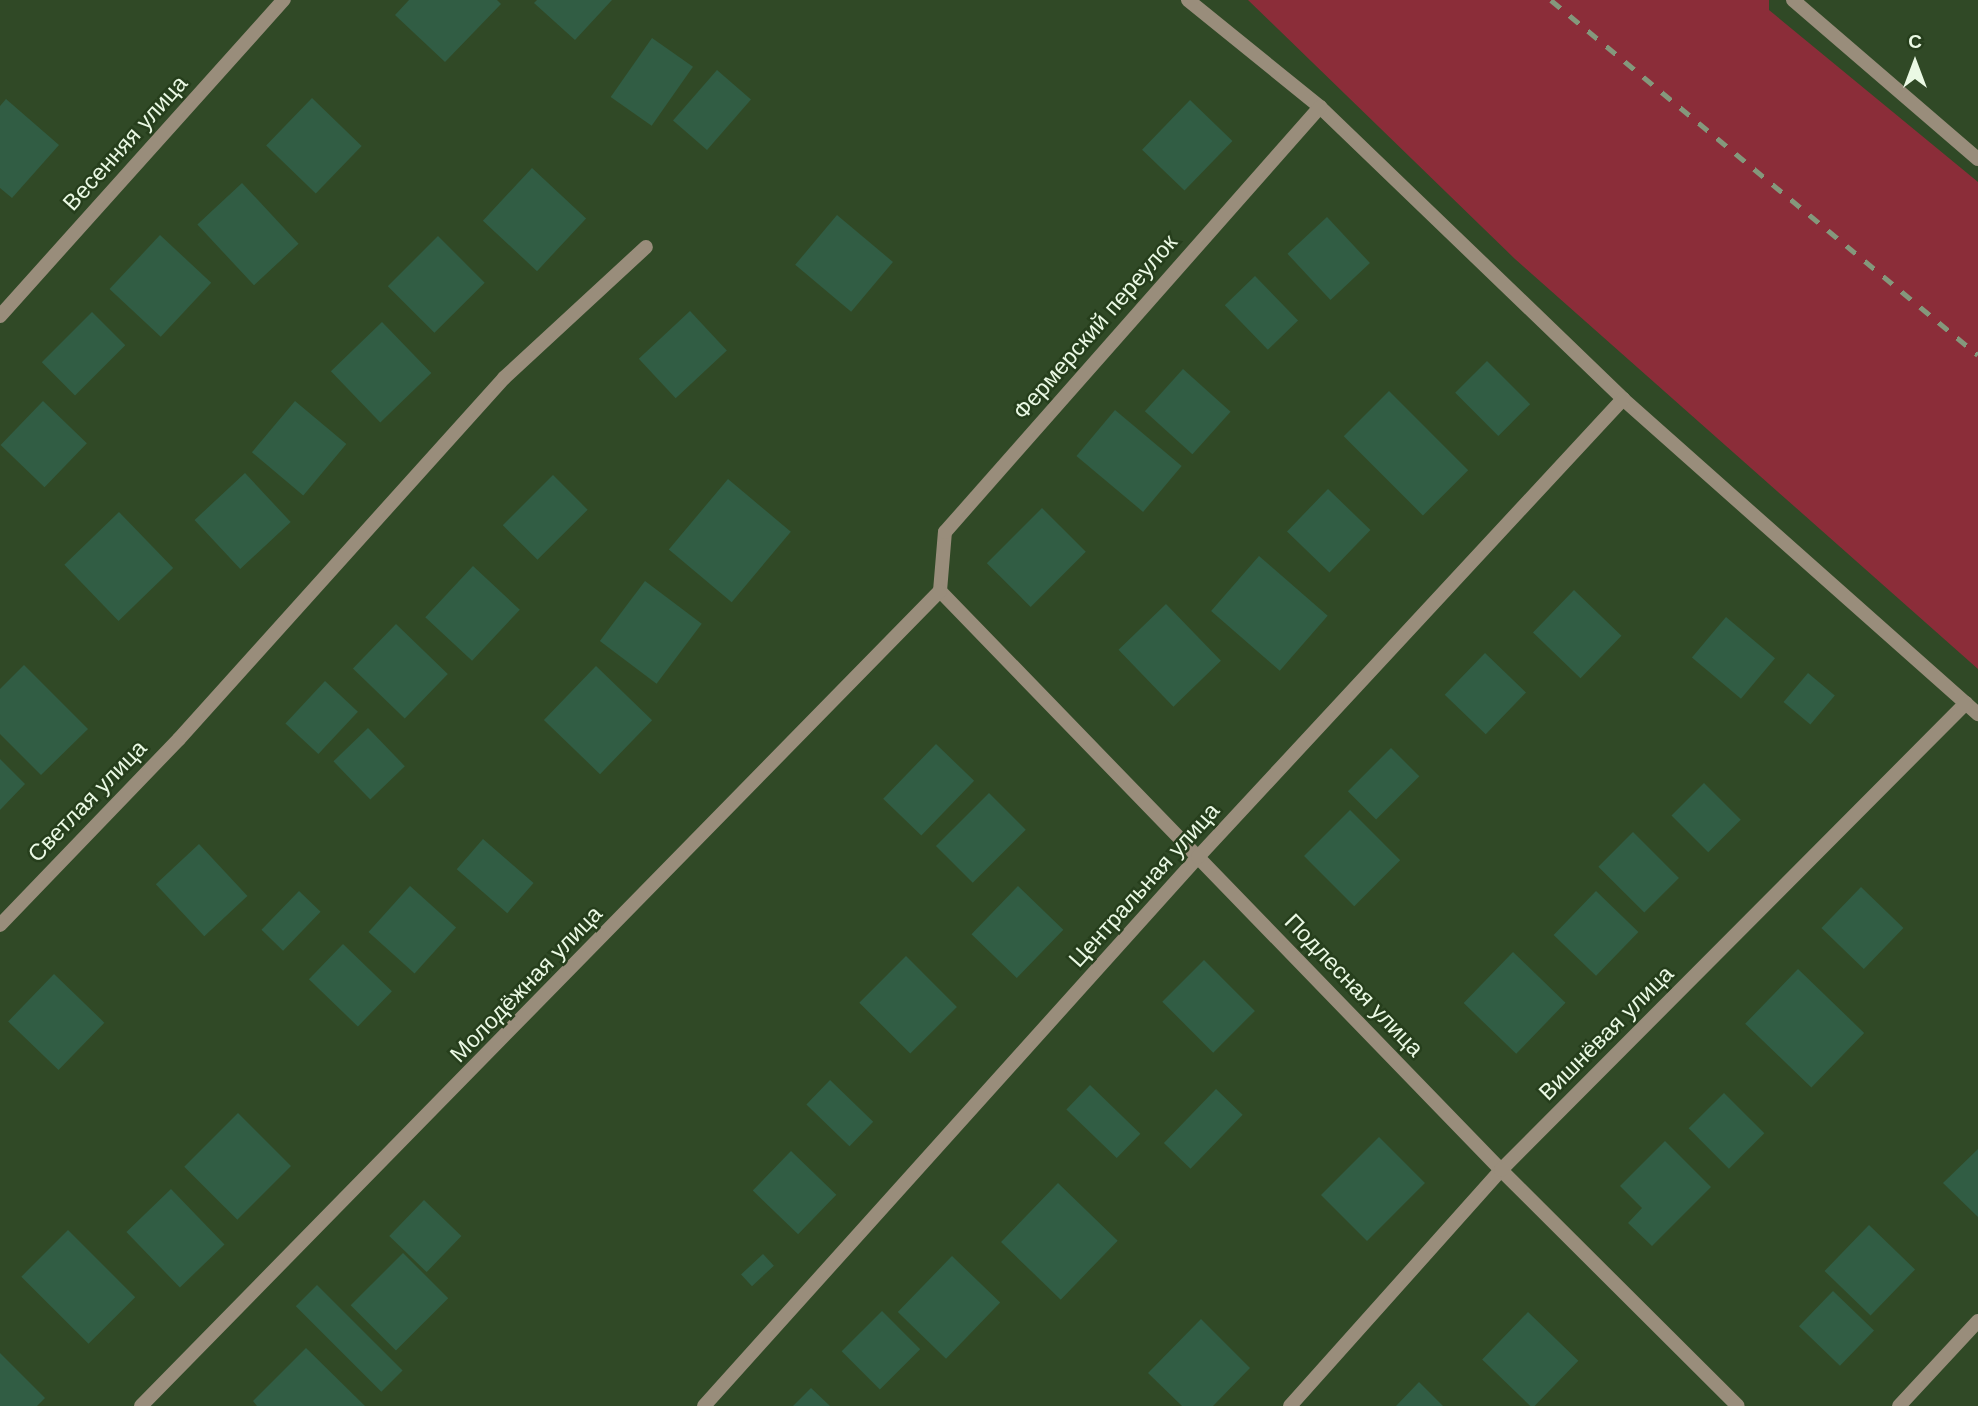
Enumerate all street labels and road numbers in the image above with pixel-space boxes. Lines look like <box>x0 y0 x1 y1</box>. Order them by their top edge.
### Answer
street label: Весенняя улица <box>57 70 193 216</box>
street label: Фермерский переулок <box>1007 229 1183 425</box>
street label: Светлая улица <box>22 734 152 868</box>
street label: Центральная улица <box>1063 797 1225 973</box>
street label: Молодёжная улица <box>444 900 608 1068</box>
street label: Подлесная улица <box>1279 908 1429 1062</box>
street label: Вишнёвая улица <box>1533 960 1679 1106</box>

